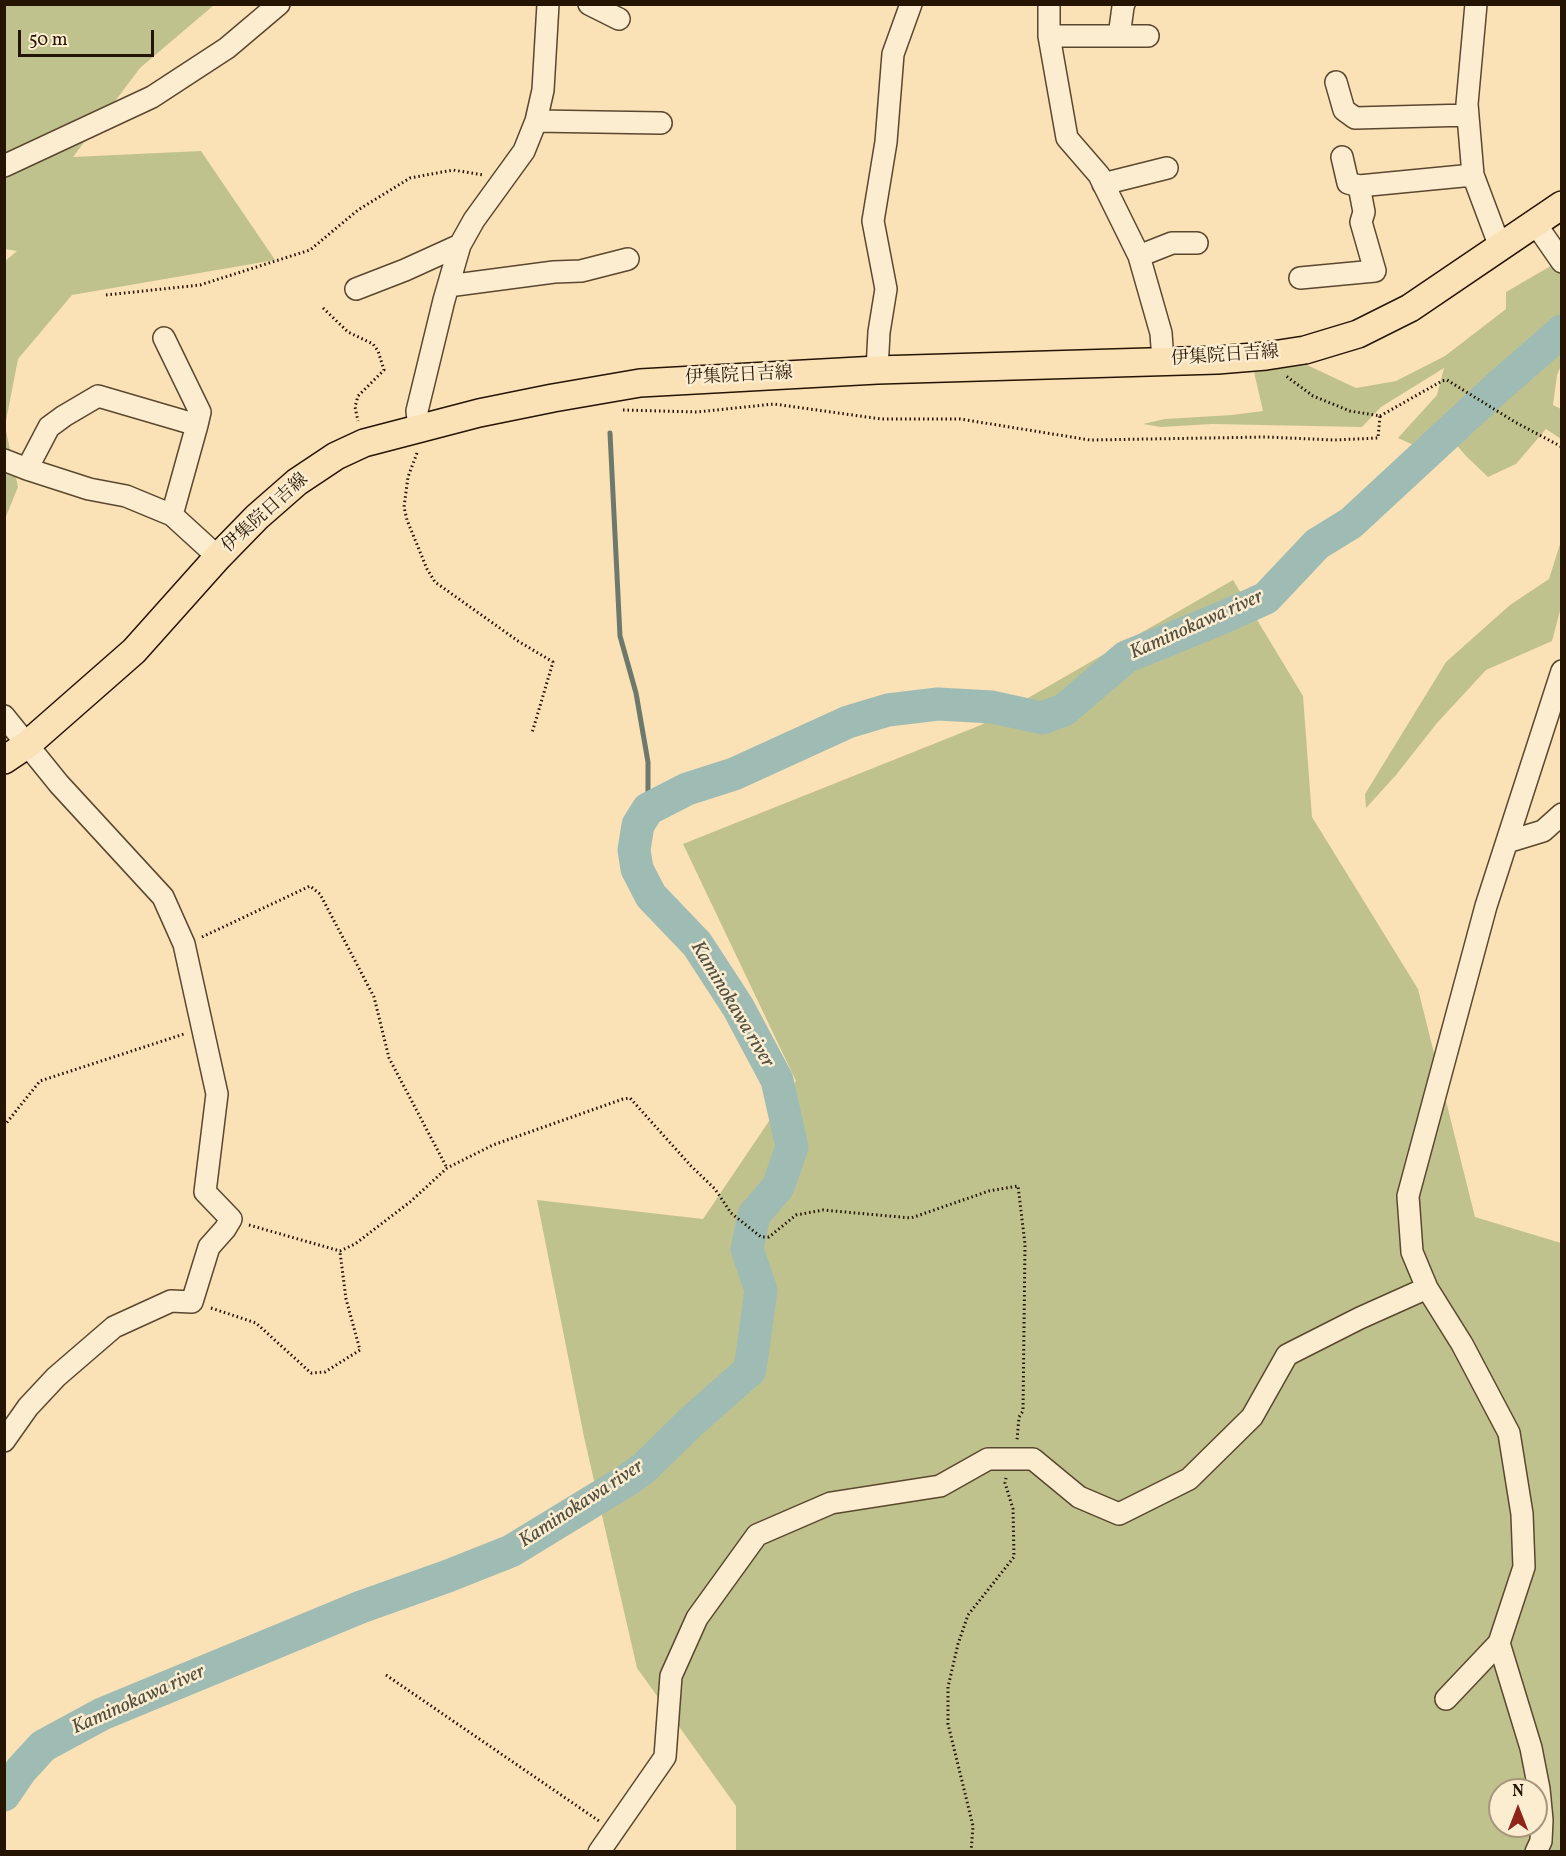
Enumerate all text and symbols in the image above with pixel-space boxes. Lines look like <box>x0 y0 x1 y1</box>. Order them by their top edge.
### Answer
scale bar <box>21 18 158 56</box>
text: 50 m <box>29 28 68 53</box>
street label: 伊集院日吉線 <box>1170 342 1280 372</box>
street label: 伊集院日吉線 <box>685 363 793 391</box>
street label: 伊集院日吉線 <box>219 470 313 558</box>
water label: Kaminokawa river <box>1127 586 1267 666</box>
water label: Kaminokawa river <box>684 937 778 1073</box>
water label: Kaminokawa river <box>515 1456 649 1554</box>
water label: Kaminokawa river <box>69 1661 209 1741</box>
north arrow <box>1488 1778 1548 1838</box>
text: N <box>1512 1781 1524 1803</box>

